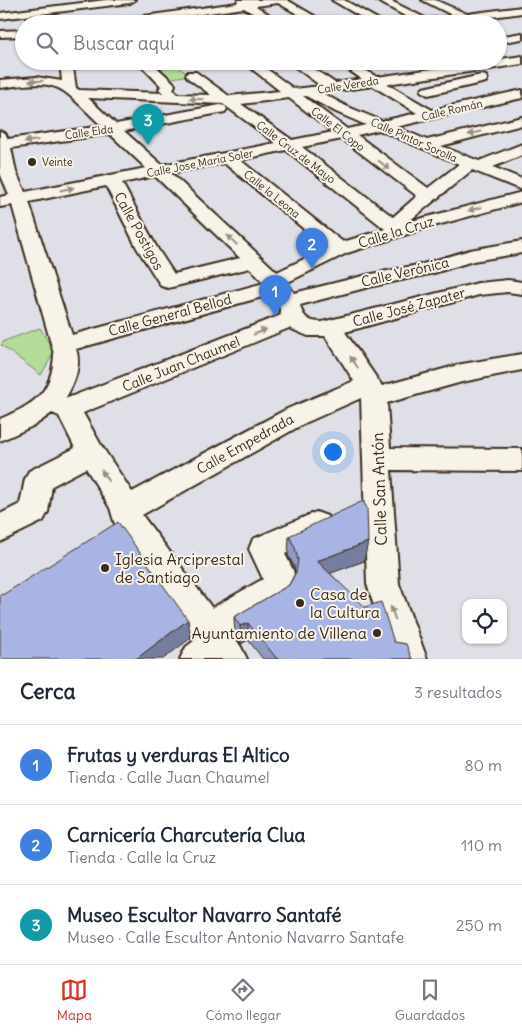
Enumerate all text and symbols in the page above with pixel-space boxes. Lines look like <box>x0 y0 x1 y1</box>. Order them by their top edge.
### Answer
search box <box>15 15 507 70</box>
icon: search <box>33 29 61 57</box>
text: Buscar aquí <box>73 31 174 55</box>
street label: Calle Vereda <box>316 73 380 97</box>
one-way arrow <box>28 78 44 86</box>
one-way arrow <box>188 95 204 103</box>
street label: Calle Román <box>420 96 484 124</box>
pin: 3 <box>132 104 164 145</box>
street label: Calle El Copo <box>308 104 368 154</box>
street label: Calle Pintor Sorolla <box>369 115 459 165</box>
street label: Calle Cruz de Mayo <box>254 118 338 186</box>
street label: Calle Elda <box>64 122 114 142</box>
one-way arrow <box>467 129 482 137</box>
one-way arrow <box>23 137 39 145</box>
street label: Calle Jose María Soler <box>145 146 255 180</box>
place label: Veinte <box>42 155 73 169</box>
marker: Veinte <box>26 156 38 168</box>
one-way arrow <box>377 159 390 170</box>
street label: Calle la Leona <box>241 167 303 221</box>
one-way arrow <box>59 185 74 193</box>
street label: Calle Postigos <box>110 189 168 273</box>
one-way arrow <box>467 206 482 214</box>
street label: Calle la Cruz <box>356 212 436 252</box>
pin: 2 <box>296 228 328 269</box>
one-way arrow <box>226 234 238 246</box>
street label: Calle Verónica <box>359 253 451 291</box>
pin: 1 <box>259 275 291 316</box>
street label: Calle José Zapater <box>351 283 468 331</box>
street label: Calle General Bellod <box>106 290 234 340</box>
one-way arrow <box>253 327 267 335</box>
street label: Calle Juan Chaumel <box>120 332 242 396</box>
one-way arrow <box>349 355 358 369</box>
street label: Calle Empedrada <box>193 410 297 478</box>
street label: Calle San Antón <box>367 432 391 546</box>
your location <box>320 439 346 465</box>
one-way arrow <box>101 470 110 483</box>
place label: Iglesia Arciprestal de Santiago <box>115 549 244 587</box>
marker: Iglesia Arciprestal de Santiago <box>99 562 111 574</box>
place label: Casa de la Cultura <box>310 584 380 622</box>
marker: Casa de la Cultura <box>294 597 306 609</box>
map controls <box>462 599 507 644</box>
button: locate <box>462 599 507 644</box>
one-way arrow <box>388 605 396 620</box>
place label: Ayuntamiento de Villena <box>192 623 367 643</box>
marker: Ayuntamiento de Villena <box>371 627 383 639</box>
text: Cerca <box>20 678 75 705</box>
text: 3 resultados <box>414 682 502 702</box>
text: Frutas y verduras El Altico <box>67 743 290 767</box>
text: 1 <box>33 755 39 775</box>
text: 80 m <box>464 755 502 775</box>
text: Tienda · Calle Juan Chaumel <box>67 767 270 787</box>
text: Carnicería Charcutería Clua <box>67 823 305 847</box>
text: 2 <box>32 835 40 855</box>
text: 110 m <box>461 835 502 855</box>
text: Tienda · Calle la Cruz <box>67 847 216 867</box>
text: Museo Escultor Navarro Santafé <box>67 903 341 927</box>
text: 3 <box>31 915 41 935</box>
text: 250 m <box>456 915 502 935</box>
text: Museo · Calle Escultor Antonio Navarro Santafe <box>67 927 404 947</box>
tab: Mapa <box>57 976 92 1024</box>
tab: Cómo llegar <box>206 976 281 1024</box>
tab: Guardados <box>395 976 465 1024</box>

